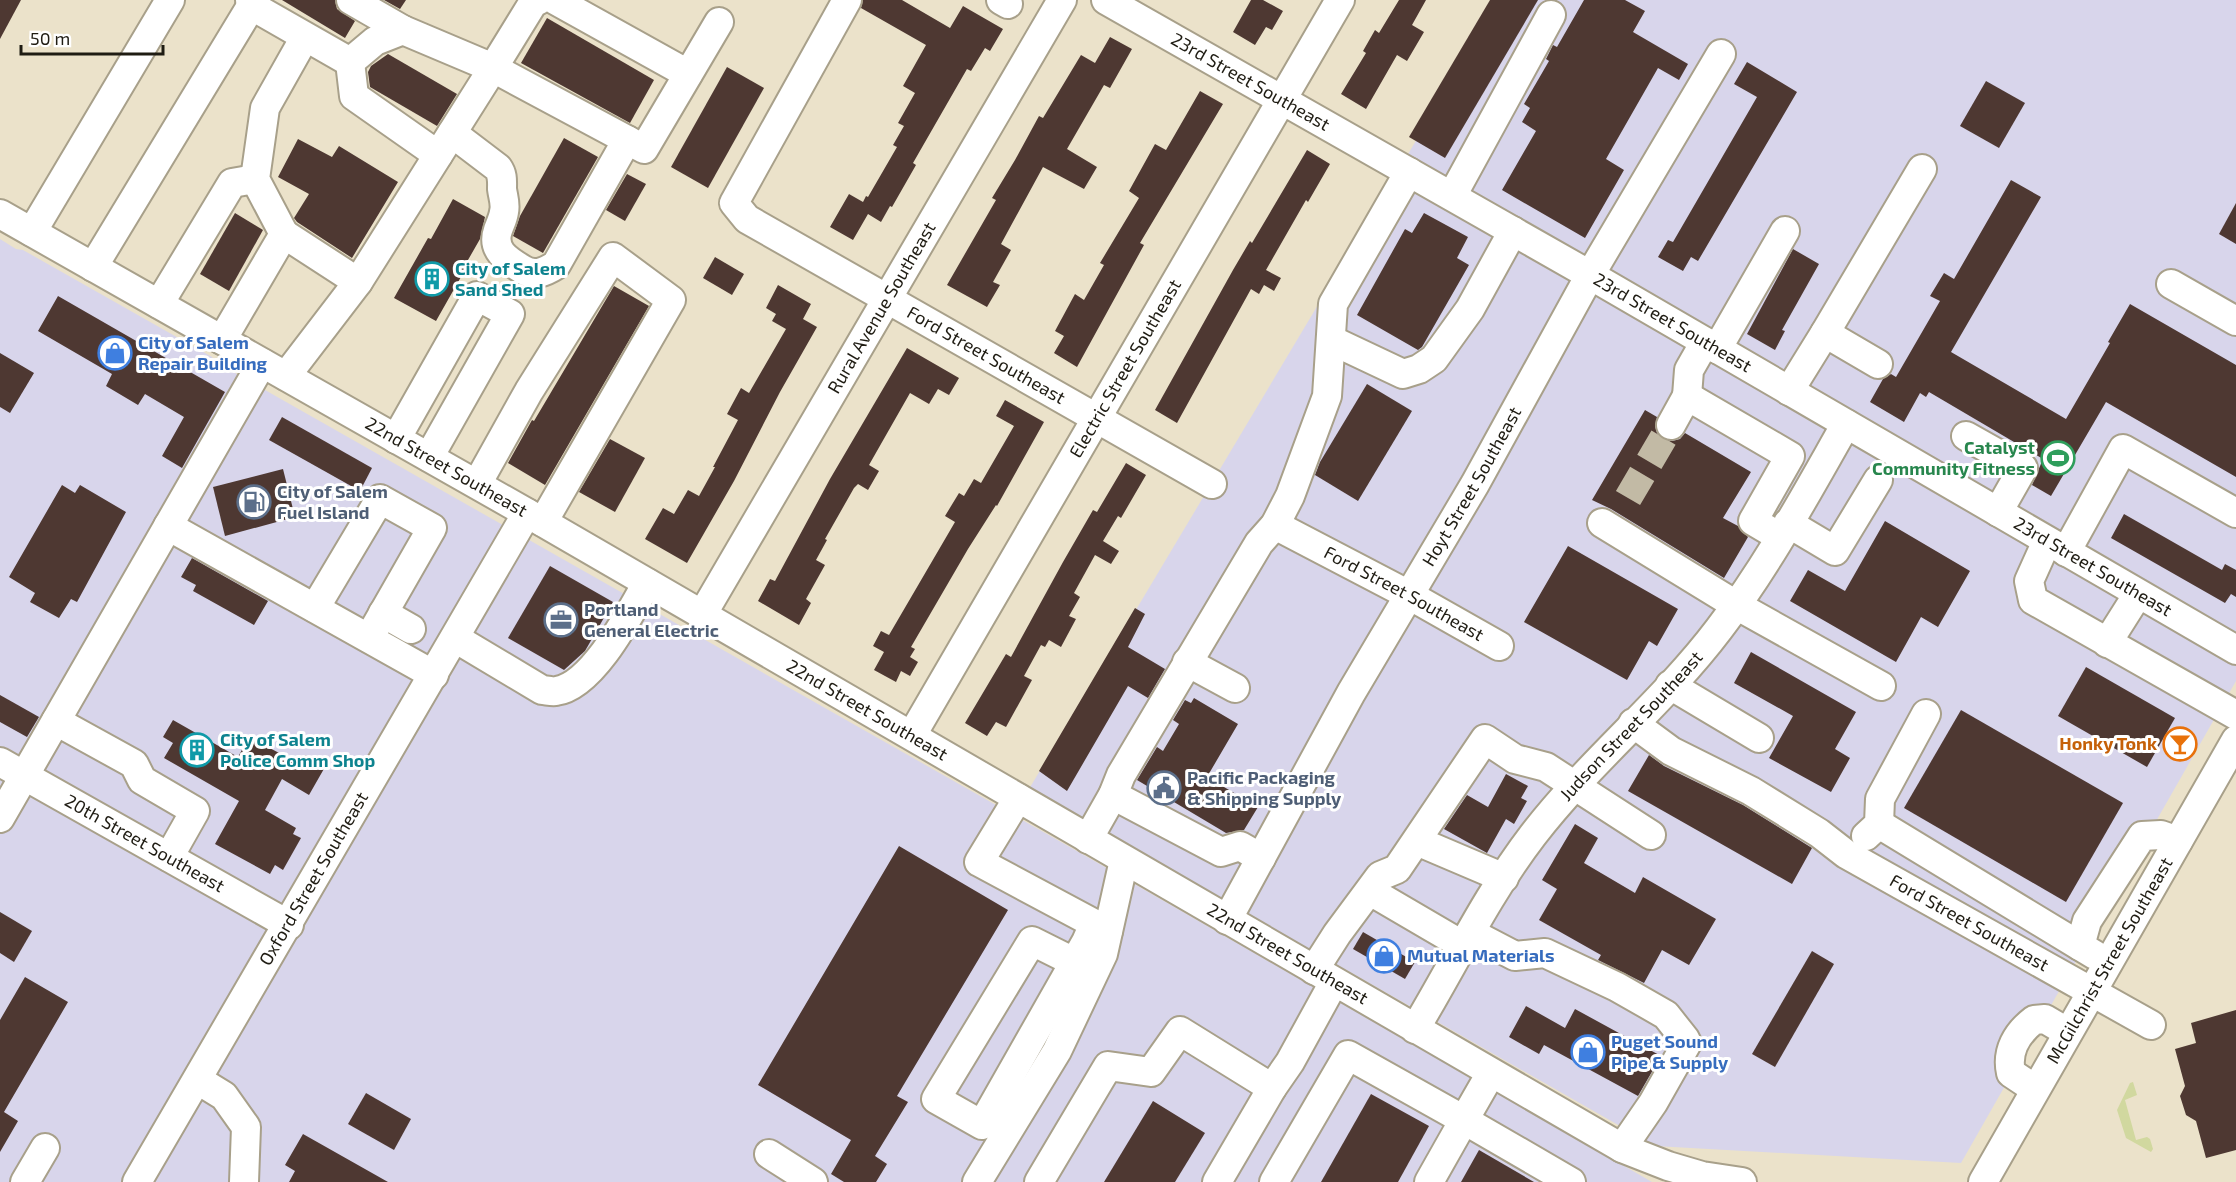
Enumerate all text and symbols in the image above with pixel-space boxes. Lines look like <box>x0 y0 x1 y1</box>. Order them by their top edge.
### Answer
scale bar <box>21 18 164 56</box>
text: 50 m <box>30 27 70 49</box>
street label: 23rd Street Southeast <box>1168 27 1334 135</box>
street label: Rural Avenue Southeast <box>822 217 940 397</box>
place label: City of Salem Sand Shed <box>455 257 566 300</box>
building icon: City of Salem Sand Shed <box>414 261 450 297</box>
street label: 23rd Street Southeast <box>1590 268 1756 377</box>
street label: Electric Street Southeast <box>1064 275 1185 461</box>
street label: Ford Street Southeast <box>903 301 1070 408</box>
place label: City of Salem Repair Building <box>138 331 268 374</box>
shop icon: City of Salem Repair Building <box>97 335 133 371</box>
street label: Hoyt Street Southeast <box>1417 402 1525 570</box>
street label: 22nd Street Southeast <box>362 412 532 521</box>
place label: Catalyst Community Fitness <box>1872 436 2036 479</box>
sports icon: Catalyst Community Fitness <box>2040 440 2076 476</box>
place label: City of Salem Fuel Island <box>277 480 388 523</box>
fuel station icon: City of Salem Fuel Island <box>236 484 272 520</box>
street label: 23rd Street Southeast <box>2010 512 2176 621</box>
street label: Ford Street Southeast <box>1321 541 1488 645</box>
place label: Portland General Electric <box>584 598 719 641</box>
office icon: Portland General Electric <box>543 602 579 638</box>
street label: Judson Street Southeast <box>1554 646 1707 805</box>
street label: 22nd Street Southeast <box>783 654 952 765</box>
bar icon: Honky Tonk <box>2162 726 2198 762</box>
place label: City of Salem Police Comm Shop <box>220 728 375 771</box>
building icon: City of Salem Police Comm Shop <box>179 732 215 768</box>
place label: Honky Tonk <box>2059 732 2157 754</box>
place label: Pacific Packaging & Shipping Supply <box>1187 766 1342 809</box>
public building icon: Pacific Packaging & Shipping Supply <box>1146 770 1182 806</box>
street label: Oxford Street Southeast <box>254 787 372 969</box>
street label: 20th Street Southeast <box>61 789 229 897</box>
street label: McGilchrist Street Southeast <box>2041 853 2177 1067</box>
street label: Ford Street Southeast <box>1886 869 2053 976</box>
street label: 22nd Street Southeast <box>1203 898 1373 1009</box>
shop icon: Mutual Materials <box>1366 938 1402 974</box>
place label: Mutual Materials <box>1407 944 1555 966</box>
place label: Puget Sound Pipe & Supply <box>1611 1030 1729 1073</box>
shop icon: Puget Sound Pipe & Supply <box>1570 1034 1606 1070</box>

